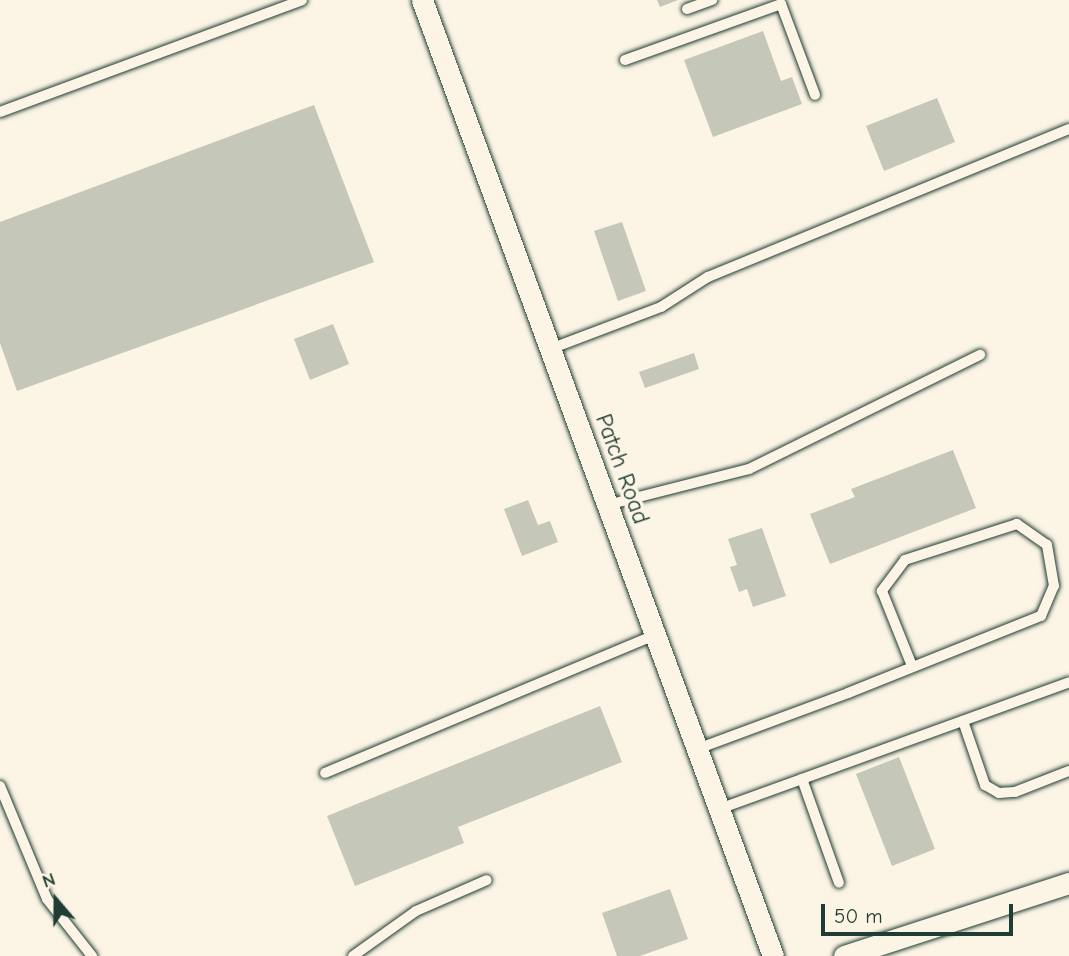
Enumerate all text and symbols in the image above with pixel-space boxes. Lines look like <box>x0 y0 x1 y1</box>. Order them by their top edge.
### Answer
street label: Patch Road <box>589 410 655 528</box>
north arrow <box>21 865 91 935</box>
text: N <box>39 868 58 893</box>
scale bar <box>824 890 1016 934</box>
text: 50 m <box>834 904 883 928</box>

